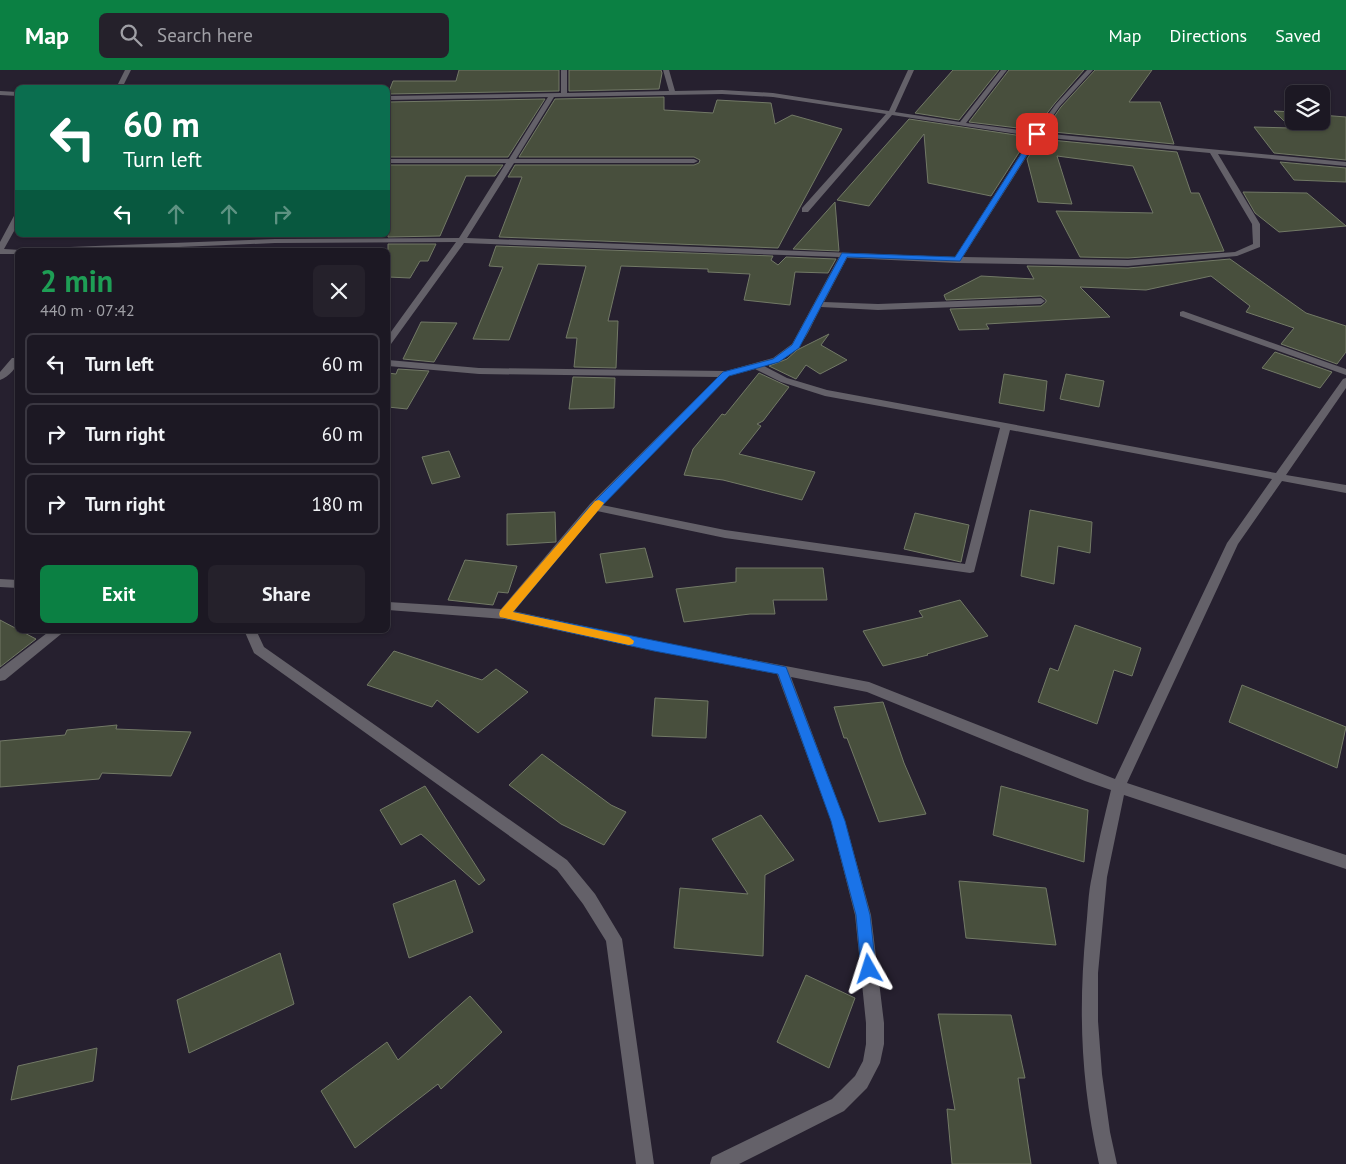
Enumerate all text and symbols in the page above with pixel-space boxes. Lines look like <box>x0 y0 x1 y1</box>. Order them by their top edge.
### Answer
search box <box>99 13 449 58</box>
text: Map <box>25 20 69 51</box>
icon: search <box>117 21 145 49</box>
text: Search here <box>157 23 253 47</box>
text: Map <box>1109 24 1141 47</box>
text: Directions <box>1169 24 1247 47</box>
text: Saved <box>1275 24 1321 47</box>
map controls <box>1285 85 1330 130</box>
button: layers <box>1285 85 1330 130</box>
text: 60 m <box>123 101 200 147</box>
icon: left <box>40 105 105 170</box>
pin <box>1016 113 1058 155</box>
icon: arrive <box>1023 120 1051 148</box>
text: Turn left <box>123 145 202 173</box>
icon: left <box>109 200 137 228</box>
icon: ahead <box>162 200 190 228</box>
icon: ahead <box>215 200 243 228</box>
icon: right <box>268 200 296 228</box>
text: 2 min <box>40 261 113 300</box>
button: close <box>313 265 365 317</box>
text: 440 m · 07:42 <box>40 300 135 320</box>
icon: left <box>42 350 70 378</box>
text: Turn left <box>85 352 154 376</box>
text: 60 m <box>322 352 363 376</box>
icon: right <box>42 420 70 448</box>
text: Turn right <box>85 422 165 446</box>
text: 60 m <box>322 422 363 446</box>
icon: right <box>42 490 70 518</box>
text: Turn right <box>85 492 165 516</box>
text: 180 m <box>311 492 363 516</box>
button: Exit <box>40 565 198 623</box>
button: Share <box>208 565 365 623</box>
position arrow <box>842 942 894 994</box>

